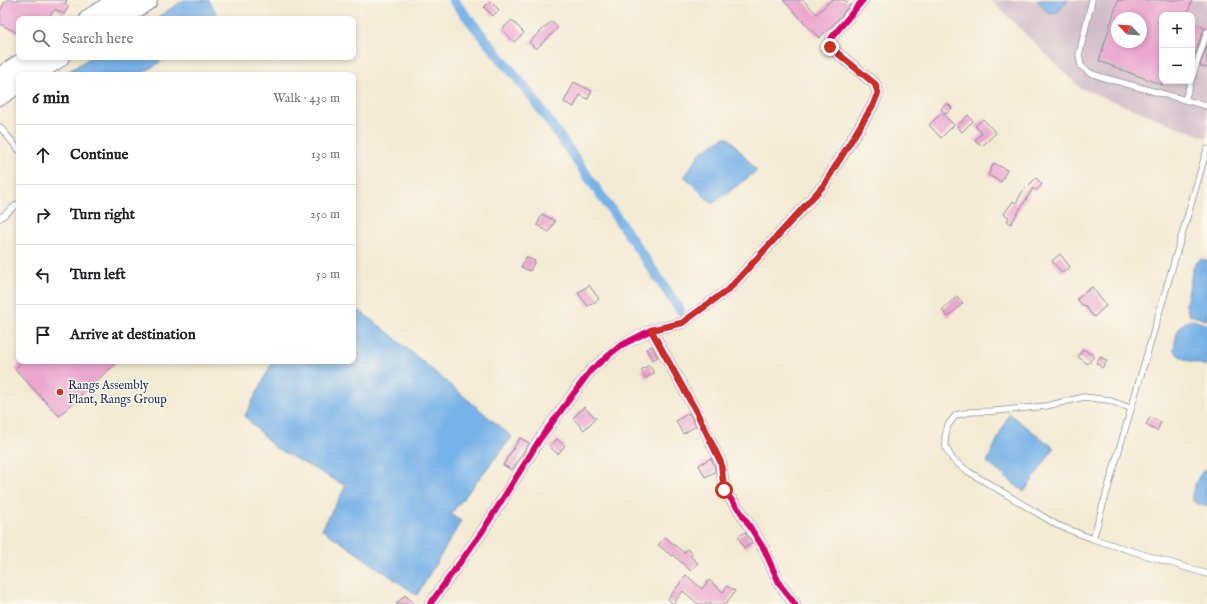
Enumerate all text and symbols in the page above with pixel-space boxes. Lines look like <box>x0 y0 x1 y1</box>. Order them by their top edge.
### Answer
north arrow <box>1111 12 1147 48</box>
map controls <box>1159 12 1195 84</box>
button: + <box>1159 12 1195 48</box>
search box <box>16 16 356 60</box>
icon: search <box>30 27 52 49</box>
text: Search here <box>62 29 133 48</box>
route end <box>821 38 839 56</box>
button: − <box>1159 48 1195 84</box>
text: 6 min <box>32 88 70 109</box>
text: Walk · 430 m <box>273 90 340 107</box>
icon: ahead <box>32 144 54 166</box>
text: Continue <box>70 145 128 164</box>
text: 130 m <box>311 146 340 163</box>
icon: right <box>32 204 54 226</box>
text: Turn right <box>70 205 135 224</box>
text: 250 m <box>310 206 340 223</box>
icon: left <box>32 264 54 286</box>
text: Turn left <box>70 265 126 284</box>
text: 50 m <box>316 266 340 283</box>
icon: arrive <box>32 324 54 346</box>
text: Arrive at destination <box>70 325 196 344</box>
place label: Rangs Assembly Plant, Rangs Group <box>68 378 167 408</box>
marker: Rangs Assembly Plant, Rangs Group <box>55 387 65 397</box>
route start <box>715 481 733 499</box>

